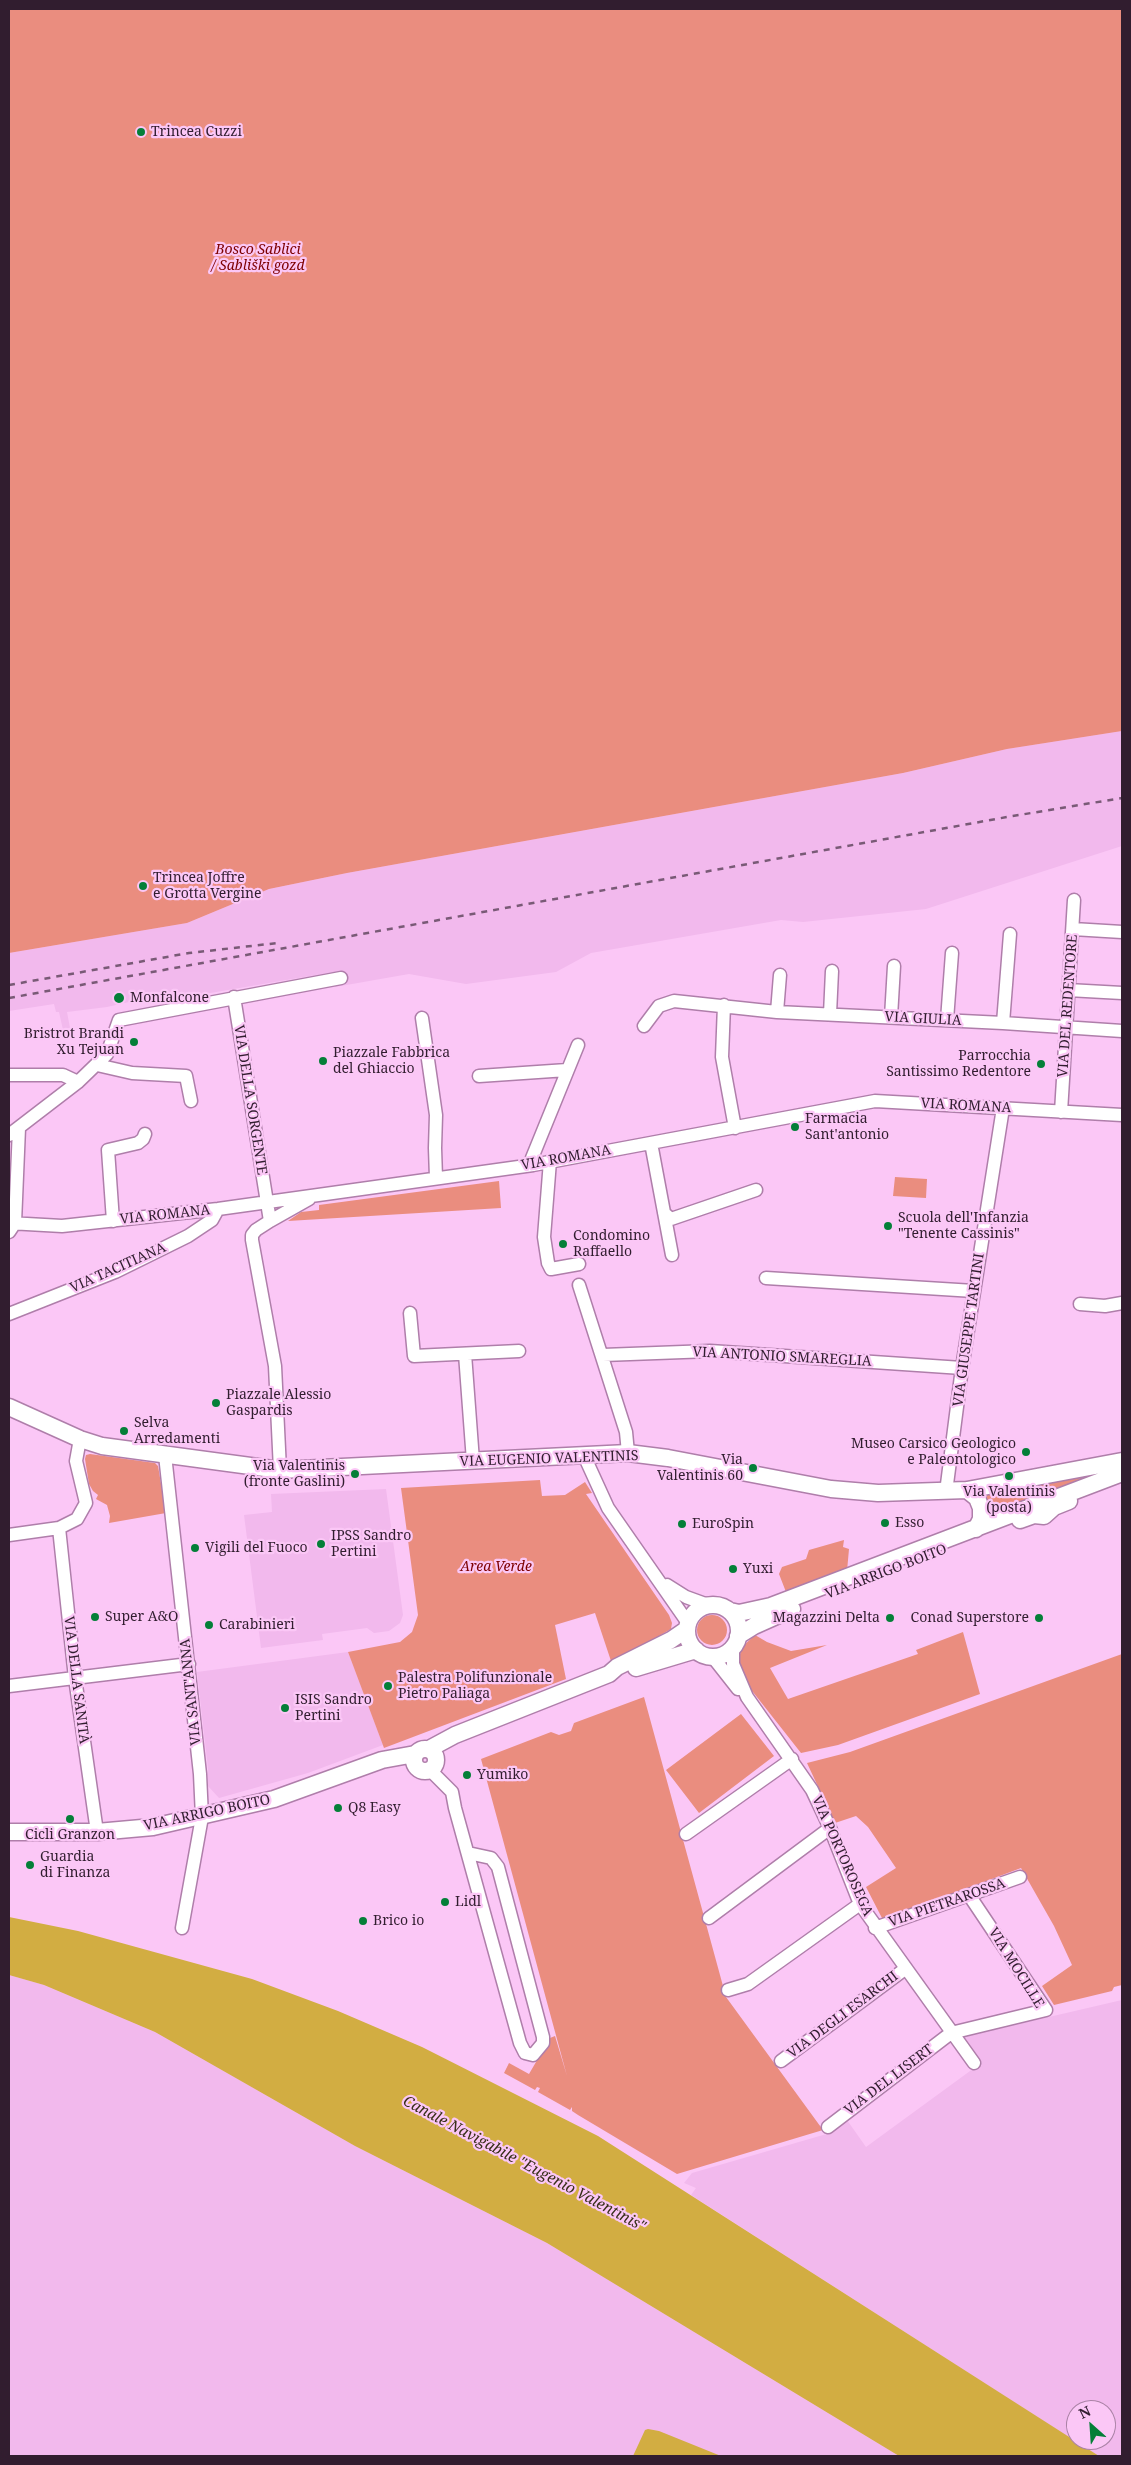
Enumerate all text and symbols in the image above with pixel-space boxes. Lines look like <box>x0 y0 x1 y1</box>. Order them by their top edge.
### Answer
place label: Trincea Cuzzi <box>151 124 242 140</box>
marker: Trincea Cuzzi <box>135 126 147 138</box>
park label: Bosco Sablici / Sabliški gozd <box>211 242 305 274</box>
place label: Trincea Joffre e Grotta Vergine <box>153 870 261 902</box>
marker: Trincea Joffre e Grotta Vergine <box>137 880 149 892</box>
street label: VIA DEL REDENTORE <box>1055 934 1081 1078</box>
place label: Monfalcone <box>130 990 209 1006</box>
marker: Monfalcone <box>112 991 126 1005</box>
street label: VIA GIULIA <box>884 1009 962 1029</box>
street label: VIA DELLA SORGENTE <box>230 1024 270 1176</box>
place label: Bristrot Brandi Xu Tejuan <box>24 1026 124 1058</box>
marker: Bristrot Brandi Xu Tejuan <box>128 1036 140 1048</box>
place label: Piazzale Fabbrica del Ghiaccio <box>333 1045 450 1078</box>
place label: Parrocchia Santissimo Redentore <box>886 1048 1031 1080</box>
marker: Piazzale Fabbrica del Ghiaccio <box>317 1055 329 1067</box>
marker: Parrocchia Santissimo Redentore <box>1035 1058 1047 1070</box>
street label: VIA ROMANA <box>920 1095 1012 1117</box>
place label: Farmacia Sant'antonio <box>805 1111 889 1144</box>
marker: Farmacia Sant'antonio <box>789 1121 801 1133</box>
street label: VIA ROMANA <box>520 1142 612 1174</box>
street label: VIA ROMANA <box>119 1202 211 1228</box>
place label: Scuola dell'Infanzia "Tenente Cassinis" <box>898 1210 1029 1242</box>
marker: Scuola dell'Infanzia "Tenente Cassinis" <box>882 1220 894 1232</box>
place label: Condomino Raffaello <box>573 1228 650 1260</box>
marker: Condomino Raffaello <box>557 1238 569 1250</box>
street label: VIA TACITIANA <box>67 1239 169 1297</box>
street label: VIA GIUSEPPE TARTINI <box>950 1252 988 1408</box>
street label: VIA ANTONIO SMAREGLIA <box>692 1344 872 1370</box>
place label: Piazzale Alessio Gaspardis <box>226 1387 331 1420</box>
marker: Piazzale Alessio Gaspardis <box>210 1397 222 1409</box>
place label: Selva Arredamenti <box>134 1415 220 1448</box>
marker: Selva Arredamenti <box>118 1425 130 1437</box>
place label: Museo Carsico Geologico e Paleontologico <box>851 1436 1016 1468</box>
marker: Museo Carsico Geologico e Paleontologico <box>1020 1446 1032 1458</box>
street label: VIA EUGENIO VALENTINIS <box>459 1447 639 1471</box>
place label: Via Valentinis 60 <box>657 1452 743 1484</box>
place label: Via Valentinis (fronte Gaslini) <box>244 1458 345 1490</box>
marker: Via Valentinis 60 <box>747 1462 759 1474</box>
marker: Via Valentinis (fronte Gaslini) <box>349 1468 361 1480</box>
marker: Via Valentinis (posta) <box>1003 1470 1015 1482</box>
place label: Via Valentinis (posta) <box>963 1484 1055 1516</box>
place label: Esso <box>895 1515 924 1531</box>
place label: EuroSpin <box>692 1516 754 1532</box>
marker: Esso <box>879 1517 891 1529</box>
marker: EuroSpin <box>676 1518 688 1530</box>
place label: IPSS Sandro Pertini <box>331 1528 411 1560</box>
marker: IPSS Sandro Pertini <box>315 1538 327 1550</box>
place label: Vigili del Fuoco <box>205 1540 308 1556</box>
street label: VIA ARRIGO BOITO <box>823 1541 949 1603</box>
marker: Vigili del Fuoco <box>189 1542 201 1554</box>
park label: Area Verde <box>460 1559 532 1575</box>
place label: Yuxi <box>743 1561 773 1577</box>
marker: Yuxi <box>727 1563 739 1575</box>
place label: Super A&O <box>105 1609 178 1625</box>
place label: Magazzini Delta <box>773 1610 880 1626</box>
place label: Conad Superstore <box>911 1610 1029 1626</box>
marker: Super A&O <box>89 1611 101 1623</box>
marker: Magazzini Delta <box>884 1612 896 1624</box>
marker: Conad Superstore <box>1033 1612 1045 1624</box>
street label: VIA DELLA SANITÀ <box>60 1615 92 1745</box>
place label: Carabinieri <box>219 1617 295 1633</box>
marker: Carabinieri <box>203 1619 215 1631</box>
street label: VIA SANT'ANNA <box>177 1638 205 1746</box>
place label: Palestra Polifunzionale Pietro Paliaga <box>398 1670 552 1702</box>
marker: Palestra Polifunzionale Pietro Paliaga <box>382 1680 394 1692</box>
place label: ISIS Sandro Pertini <box>295 1692 372 1724</box>
marker: ISIS Sandro Pertini <box>279 1702 291 1714</box>
place label: Yumiko <box>477 1767 528 1783</box>
marker: Yumiko <box>461 1769 473 1781</box>
street label: VIA ARRIGO BOITO <box>142 1791 272 1835</box>
street label: VIA PORTOROSEGA <box>808 1793 876 1919</box>
place label: Q8 Easy <box>348 1800 401 1816</box>
marker: Q8 Easy <box>332 1802 344 1814</box>
marker: Cicli Granzon <box>64 1813 76 1825</box>
place label: Cicli Granzon <box>25 1827 115 1843</box>
place label: Guardia di Finanza <box>40 1849 110 1881</box>
marker: Guardia di Finanza <box>24 1859 36 1871</box>
street label: VIA PIETRAROSSA <box>887 1875 1007 1931</box>
place label: Lidl <box>455 1894 481 1910</box>
marker: Lidl <box>439 1896 451 1908</box>
place label: Brico io <box>373 1913 424 1929</box>
marker: Brico io <box>357 1915 369 1927</box>
street label: VIA MOCILLE <box>985 1925 1047 2011</box>
street label: VIA DEGLI ESARCHI <box>784 1968 902 2062</box>
street label: VIA DEL LISERT <box>841 2041 937 2119</box>
water label: Canale Navigabile "Eugenio Valentinis" <box>400 2092 648 2236</box>
north arrow <box>1066 2400 1116 2450</box>
text: N <box>1076 2401 1094 2423</box>

